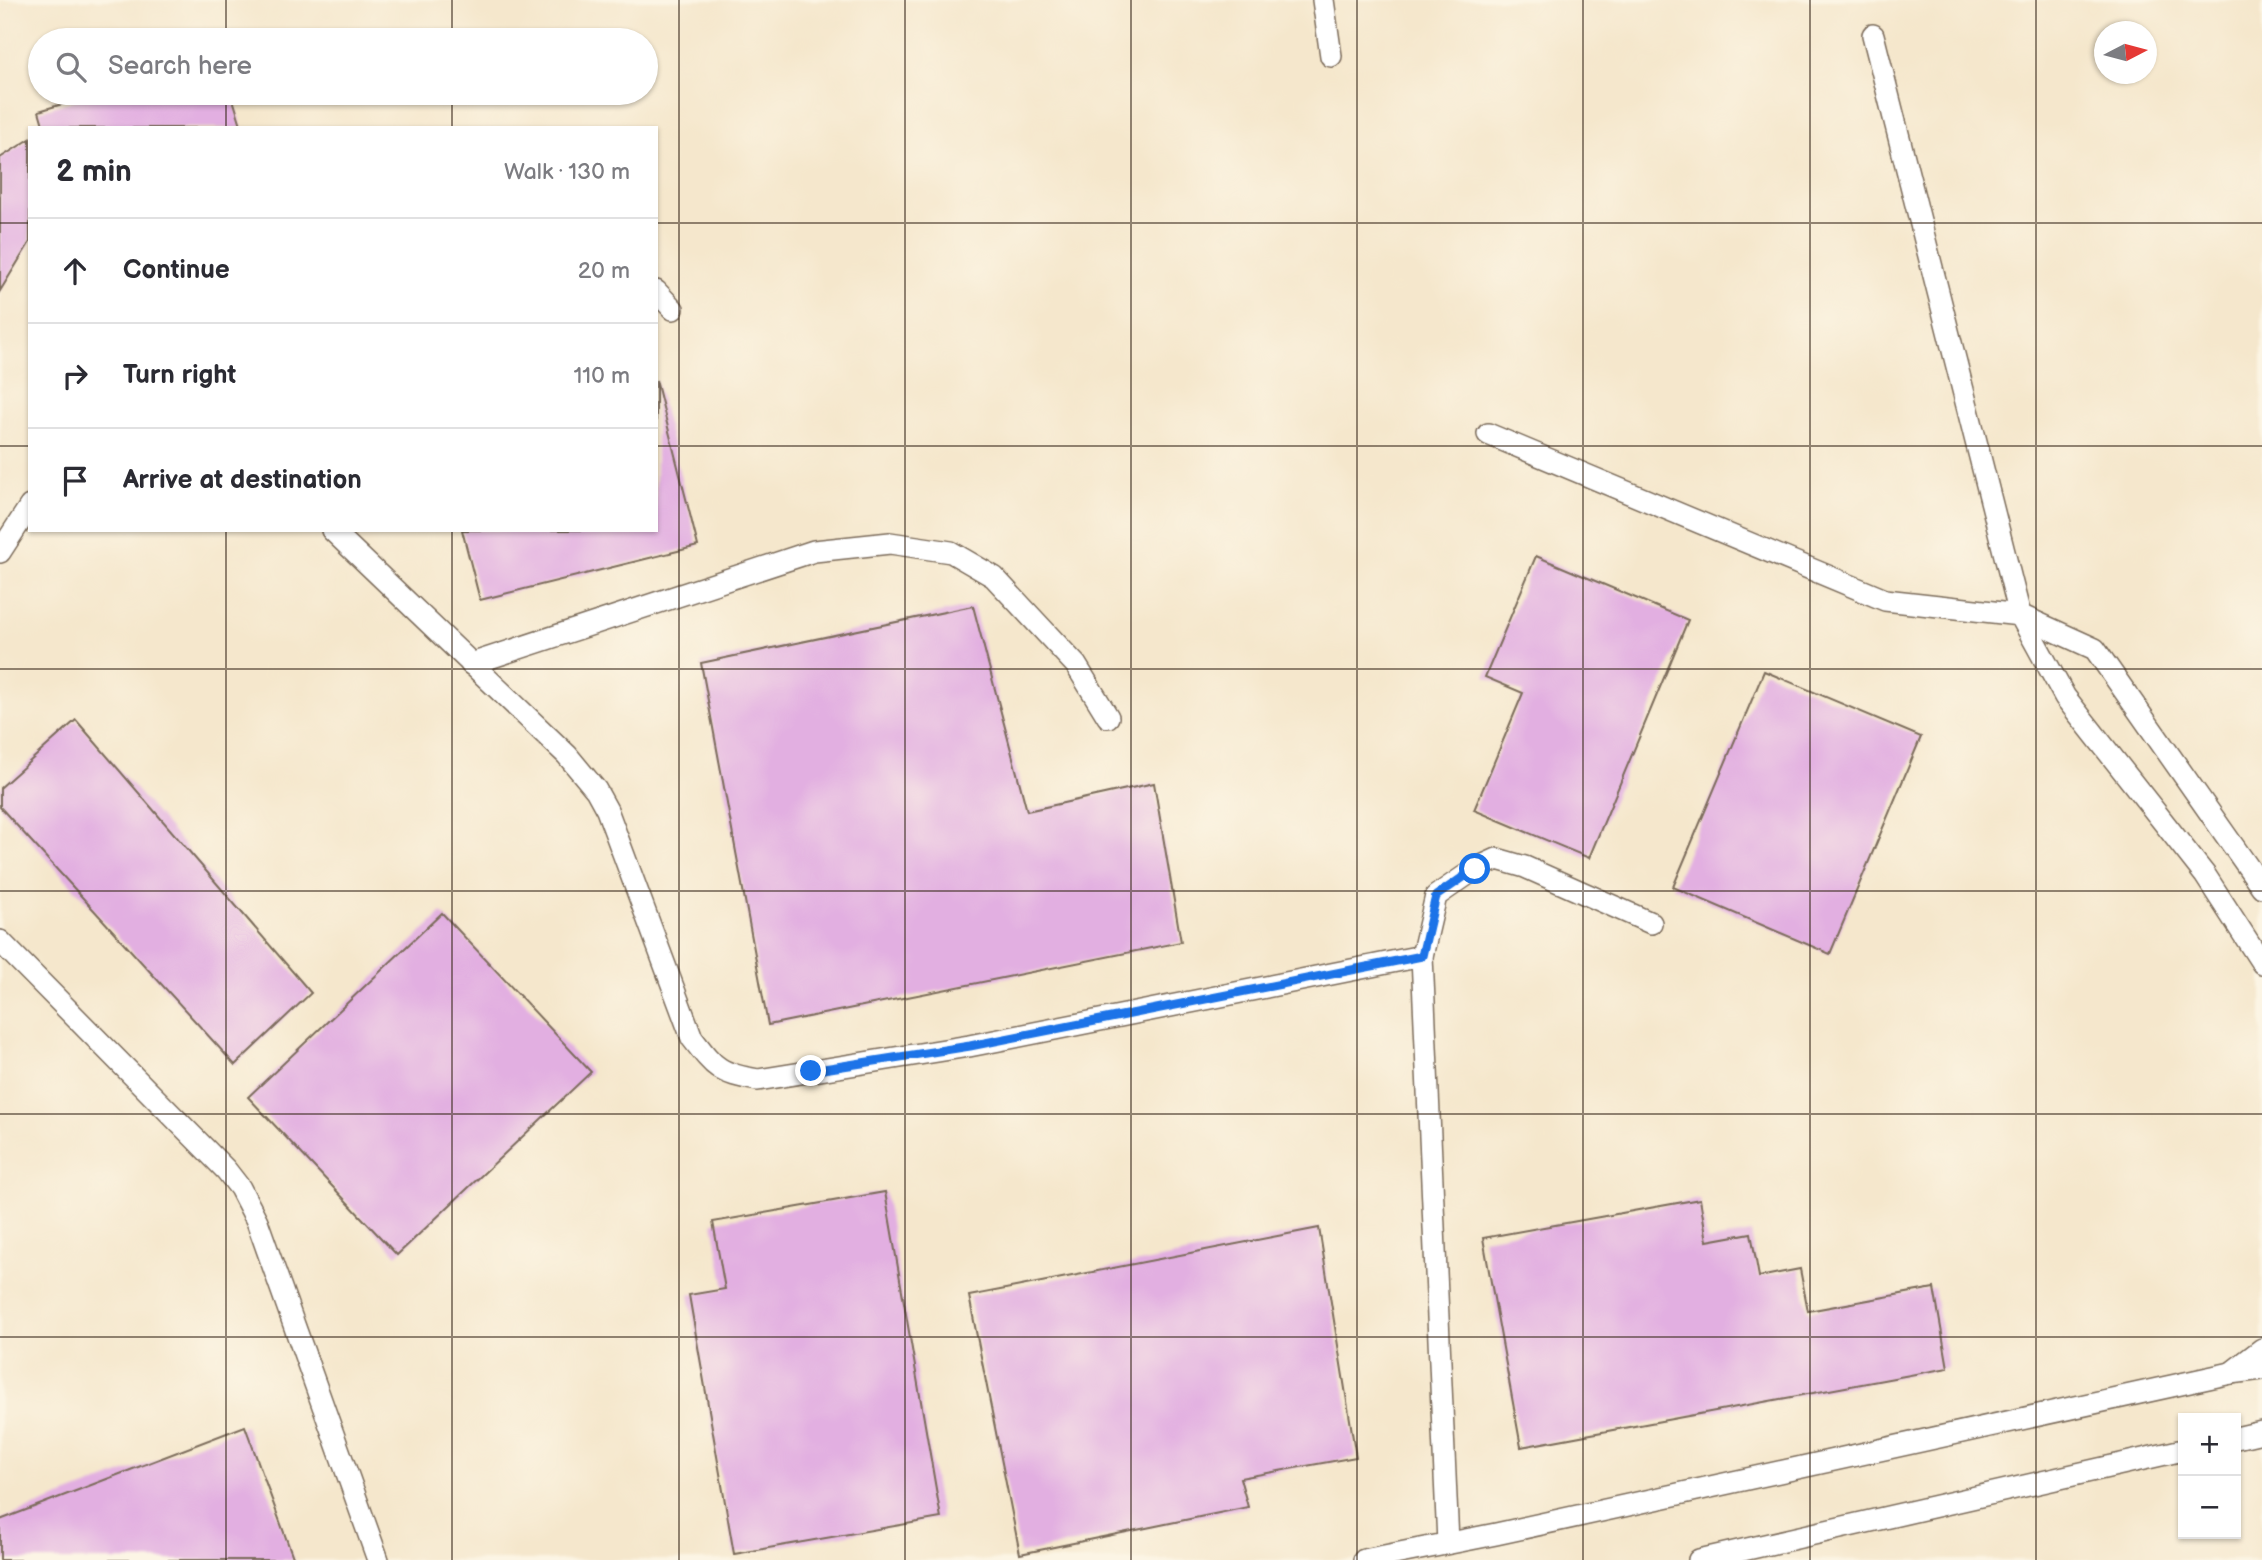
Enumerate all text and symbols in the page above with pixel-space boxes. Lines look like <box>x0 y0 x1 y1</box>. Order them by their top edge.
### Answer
north arrow <box>2094 21 2157 84</box>
search box <box>28 28 658 105</box>
icon: search <box>52 48 90 86</box>
text: Search here <box>108 51 252 82</box>
text: 2 min <box>56 154 132 190</box>
text: Walk · 130 m <box>504 158 630 186</box>
icon: ahead <box>56 252 94 290</box>
text: Continue <box>123 255 230 286</box>
text: 20 m <box>578 257 630 285</box>
icon: right <box>56 357 94 395</box>
text: Turn right <box>123 360 236 391</box>
text: 110 m <box>573 362 630 390</box>
icon: arrive <box>56 462 94 500</box>
text: Arrive at destination <box>123 465 362 496</box>
route start <box>1459 853 1490 884</box>
route end <box>795 1055 826 1086</box>
map controls <box>2178 1413 2241 1539</box>
button: + <box>2178 1413 2241 1476</box>
button: − <box>2178 1476 2241 1539</box>

